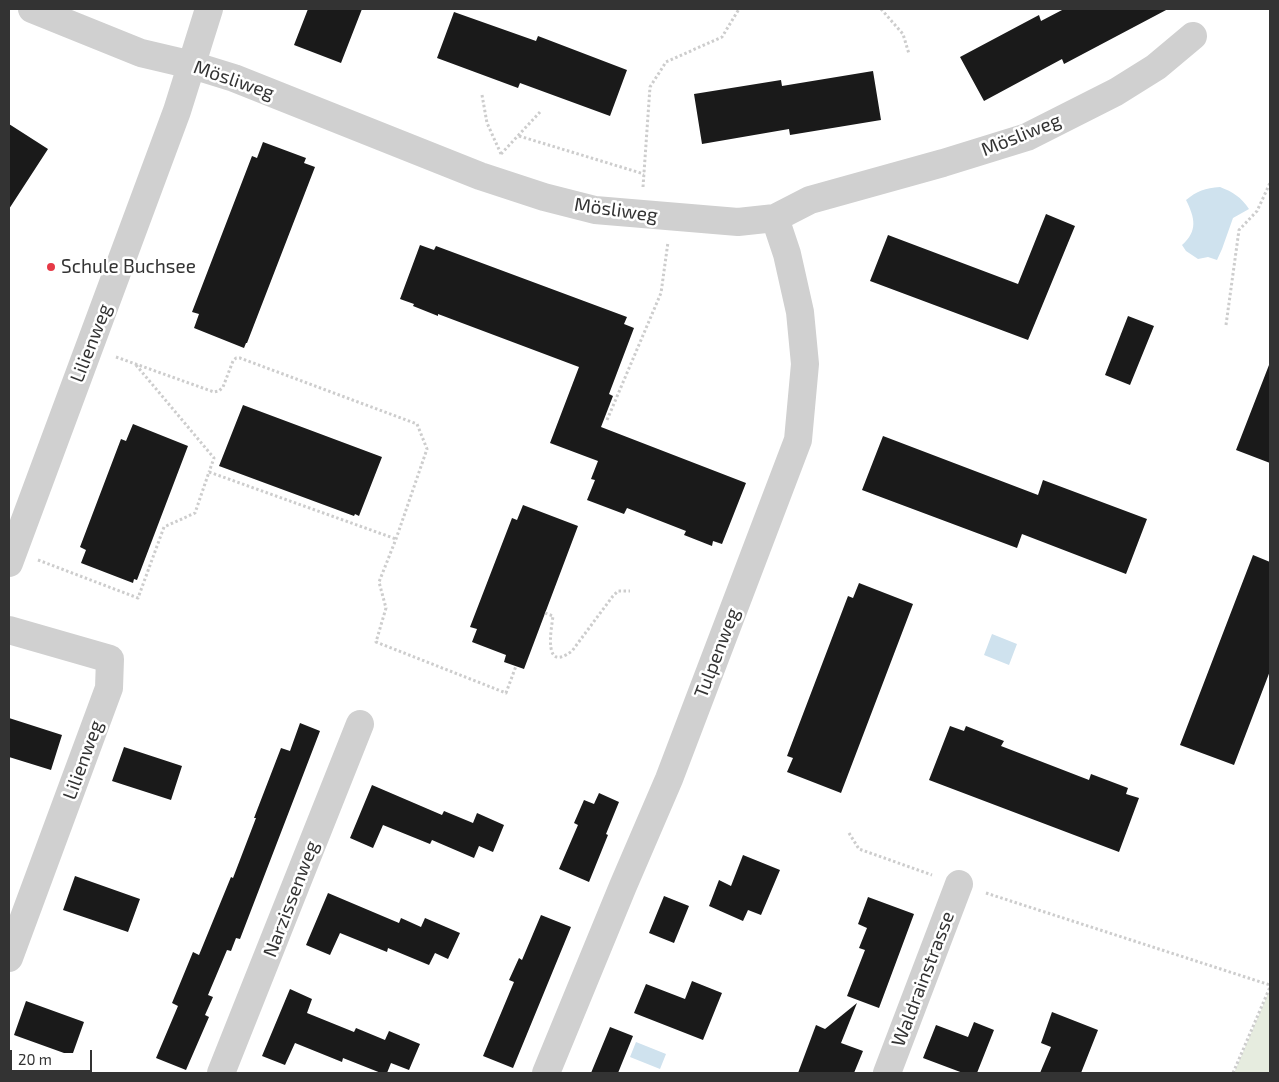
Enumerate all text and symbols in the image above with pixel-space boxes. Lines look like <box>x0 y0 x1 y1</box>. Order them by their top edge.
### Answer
street label: Mösliweg <box>191 56 277 104</box>
street label: Mösliweg <box>978 109 1064 161</box>
street label: Mösliweg <box>573 193 659 227</box>
place label: Schule Buchsee <box>61 256 196 278</box>
marker: Schule Buchsee <box>45 261 57 273</box>
street label: Lilienweg <box>66 300 116 386</box>
street label: Tulpenweg <box>689 605 745 701</box>
street label: Lilienweg <box>58 717 108 803</box>
street label: Narzissenweg <box>258 838 324 960</box>
street label: Waldrainstrasse <box>887 908 959 1050</box>
scale bar <box>12 1040 95 1072</box>
text: 20 m <box>18 1050 52 1068</box>

